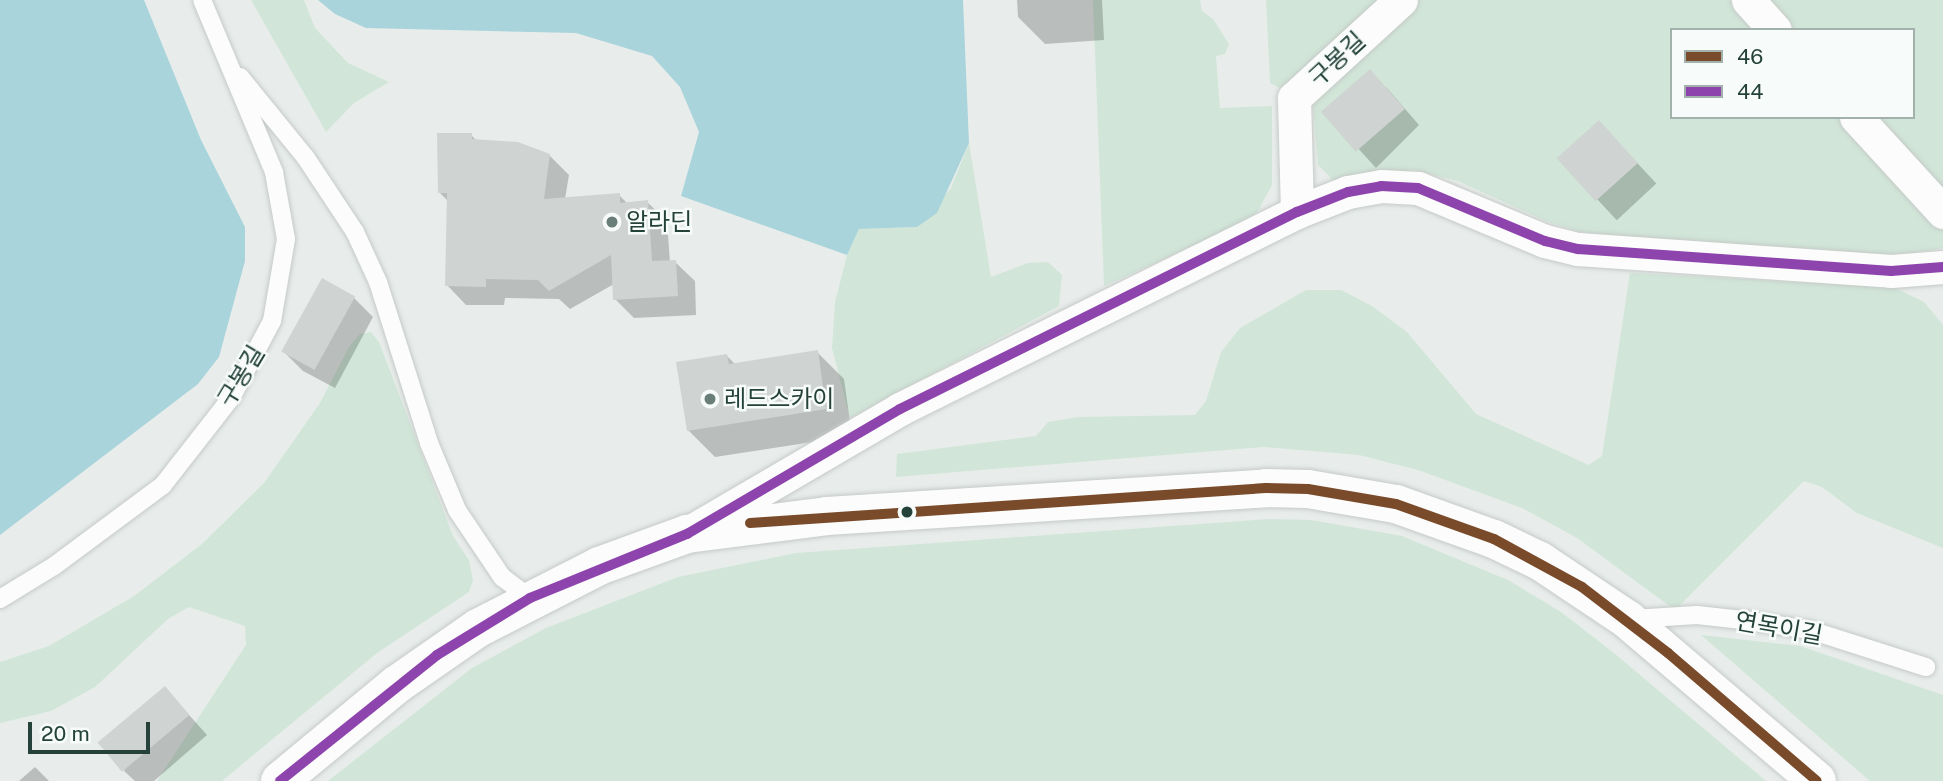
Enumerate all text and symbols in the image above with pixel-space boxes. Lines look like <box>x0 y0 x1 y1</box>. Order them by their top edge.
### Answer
street label: 구봉길 <box>1303 26 1371 92</box>
legend <box>1670 28 1915 119</box>
text: 46 <box>1737 44 1763 69</box>
text: 44 <box>1737 79 1763 104</box>
place label: 알라딘 <box>626 208 692 236</box>
marker: 알라딘 <box>604 214 620 230</box>
street label: 구봉길 <box>212 340 270 412</box>
place label: 레드스카이 <box>724 385 834 413</box>
marker: 레드스카이 <box>702 391 718 407</box>
unlabelled marker <box>900 505 914 519</box>
street label: 연목이길 <box>1733 606 1825 650</box>
scale bar <box>32 708 154 752</box>
text: 20 m <box>41 721 90 746</box>

